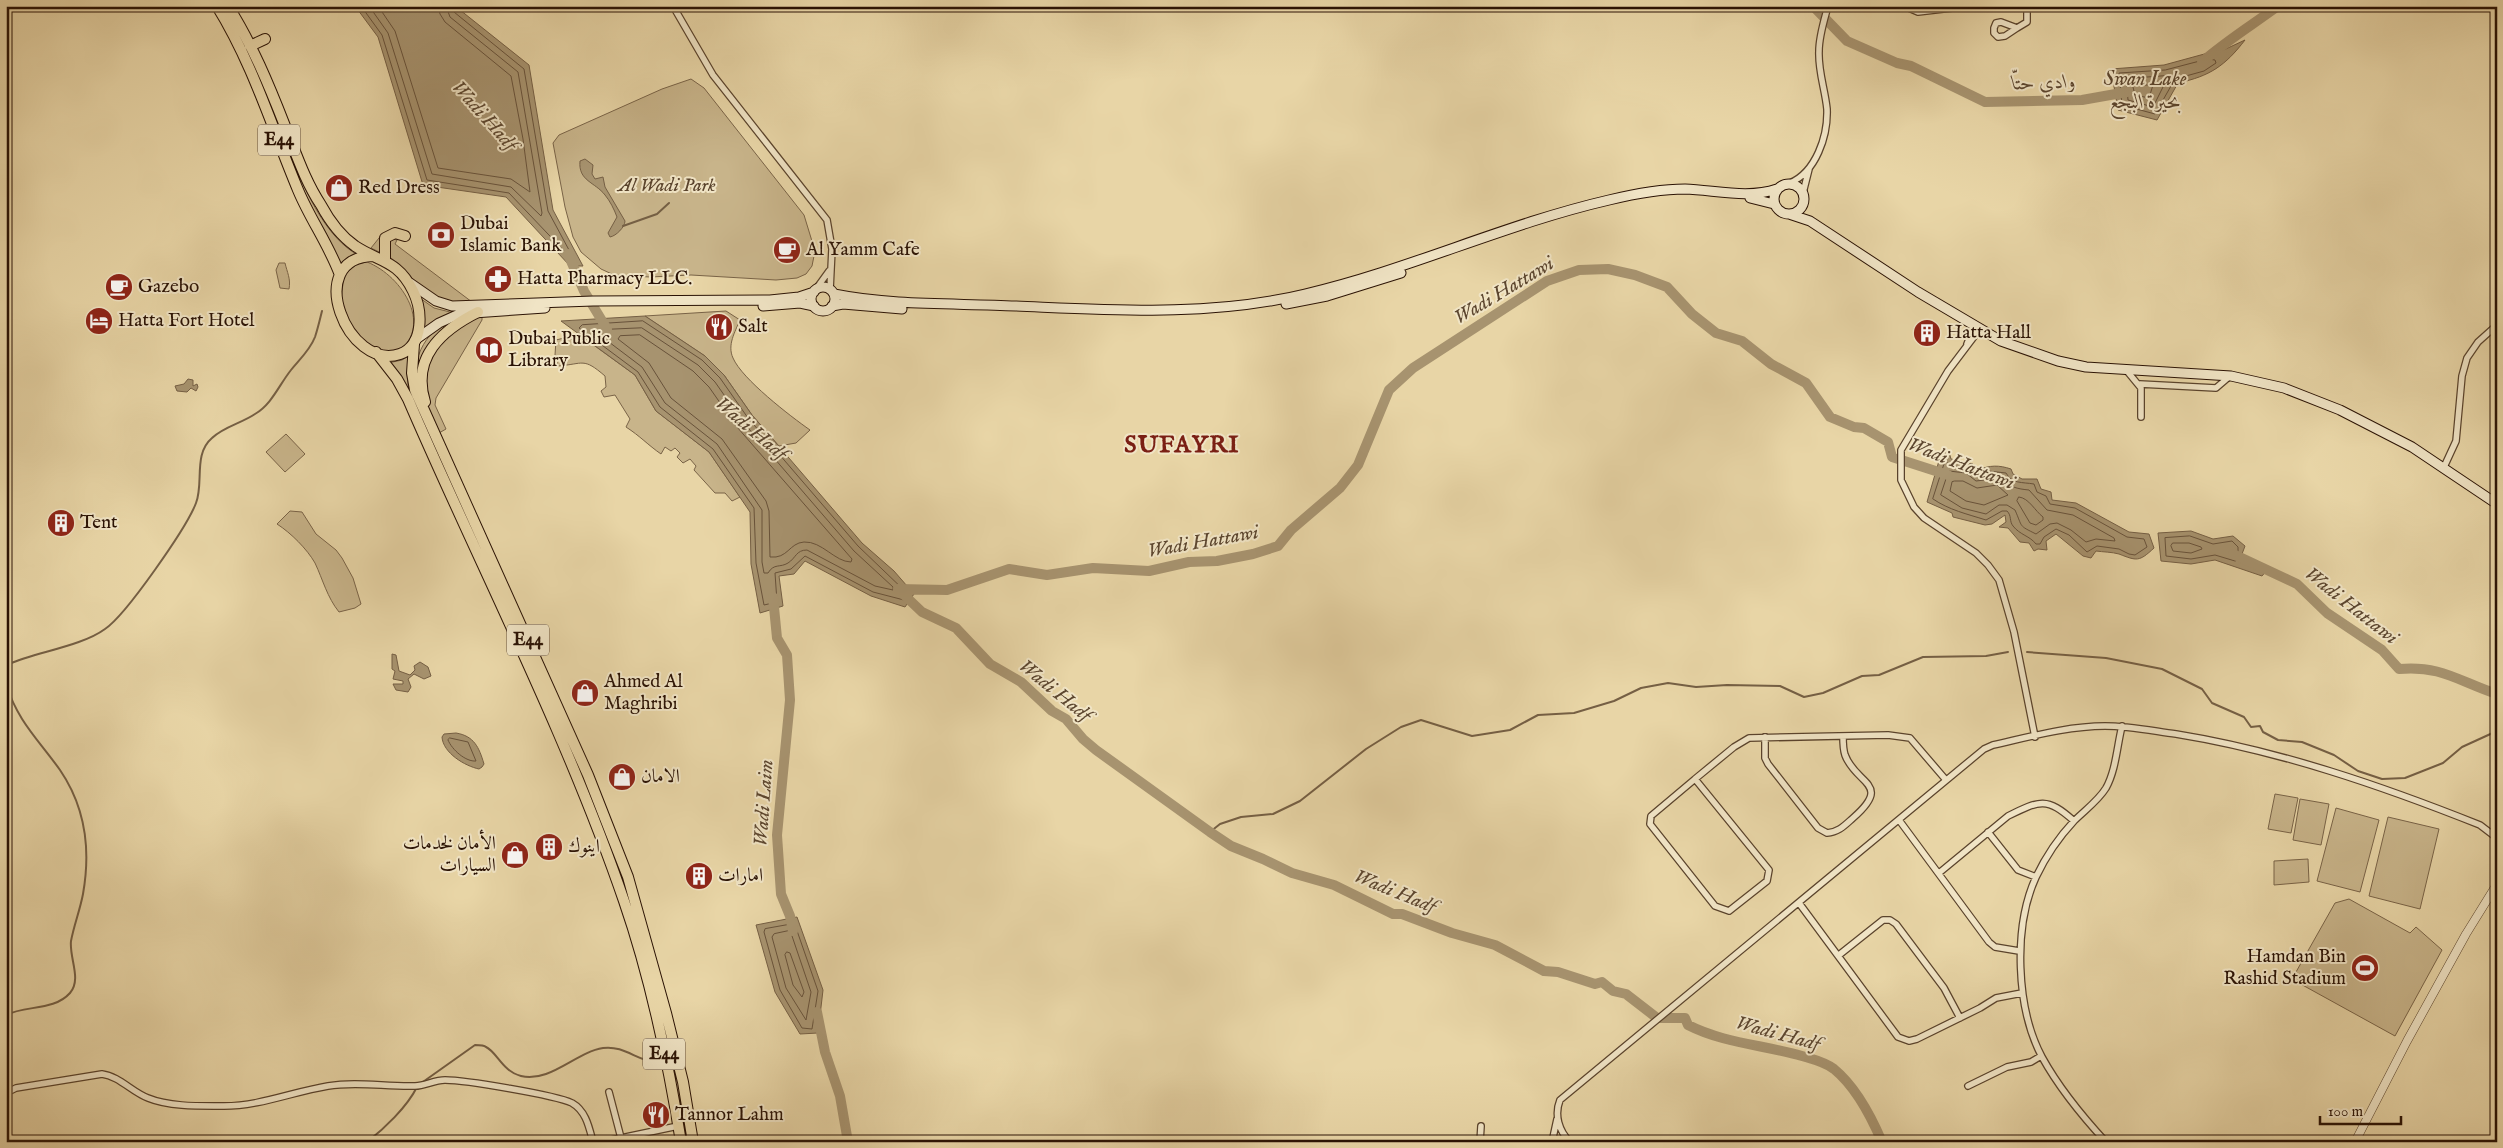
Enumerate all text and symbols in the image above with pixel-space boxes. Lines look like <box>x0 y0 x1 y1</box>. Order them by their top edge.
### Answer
water label: وادي حتّا <box>2010 67 2076 99</box>
water label: Swan Lake بحيرة البجع <box>2104 67 2187 119</box>
water label: Wadi Hadf <box>446 75 526 160</box>
road number: E44 <box>258 124 300 156</box>
shop icon: Red Dress <box>324 173 354 203</box>
park label: Al Wadi Park <box>616 174 716 198</box>
place label: Red Dress <box>358 176 440 200</box>
place label: Dubai Islamic Bank <box>460 212 562 258</box>
bank icon: Dubai Islamic Bank <box>426 220 456 250</box>
cafe icon: Al Yamm Cafe <box>772 235 802 265</box>
place label: Al Yamm Cafe <box>805 238 920 262</box>
water label: Wadi Hattawi <box>1450 251 1560 331</box>
pharmacy icon: Hatta Pharmacy LLC. <box>483 264 513 294</box>
place label: Hatta Pharmacy LLC. <box>517 267 692 291</box>
cafe icon: Gazebo <box>104 272 134 302</box>
place label: Gazebo <box>138 275 199 299</box>
hotel icon: Hatta Fort Hotel <box>84 306 114 336</box>
place label: Hatta Fort Hotel <box>118 309 255 333</box>
restaurant icon: Salt <box>704 312 734 342</box>
place label: Salt <box>738 315 768 339</box>
building icon: Hatta Hall <box>1912 318 1942 348</box>
place label: Hatta Hall <box>1946 321 2032 345</box>
place label: Dubai Public Library <box>508 327 610 373</box>
library icon: Dubai Public Library <box>474 335 504 365</box>
water label: Wadi Hadf <box>710 392 796 470</box>
district label: SUFAYRI <box>1124 430 1240 461</box>
water label: Wadi Hattawi <box>1904 432 2019 496</box>
building icon: Tent <box>46 508 76 538</box>
place label: Tent <box>80 511 118 535</box>
water label: Wadi Hattawi <box>1146 520 1262 564</box>
water label: Wadi Hattawi <box>2299 562 2404 651</box>
road number: E44 <box>507 624 549 656</box>
water label: Wadi Hadf <box>1013 654 1100 731</box>
place label: Ahmed Al Maghribi <box>603 670 683 716</box>
shop icon: Ahmed Al Maghribi <box>570 678 600 708</box>
water label: Wadi Laim <box>749 759 779 847</box>
shop icon: الامان <box>607 762 637 792</box>
place label: الامان <box>641 765 680 789</box>
place label: الأمان لخدمات السيارات <box>403 829 496 878</box>
building icon: اينوك <box>534 832 564 862</box>
place label: اينوك <box>568 835 600 859</box>
shop icon: الأمان لخدمات السيارات <box>500 840 530 870</box>
building icon: امارات <box>684 861 714 891</box>
place label: امارات <box>718 864 763 888</box>
water label: Wadi Hadf <box>1350 864 1444 922</box>
place label: Hamdan Bin Rashid Stadium <box>2223 945 2346 991</box>
sports icon: Hamdan Bin Rashid Stadium <box>2350 953 2380 983</box>
water label: Wadi Hadf <box>1733 1011 1828 1059</box>
road number: E44 <box>643 1038 685 1070</box>
scale bar <box>2320 1093 2402 1125</box>
restaurant icon: Tannor Lahm <box>641 1100 671 1130</box>
text: 100 m <box>2328 1102 2364 1121</box>
place label: Tannor Lahm <box>675 1103 784 1127</box>

